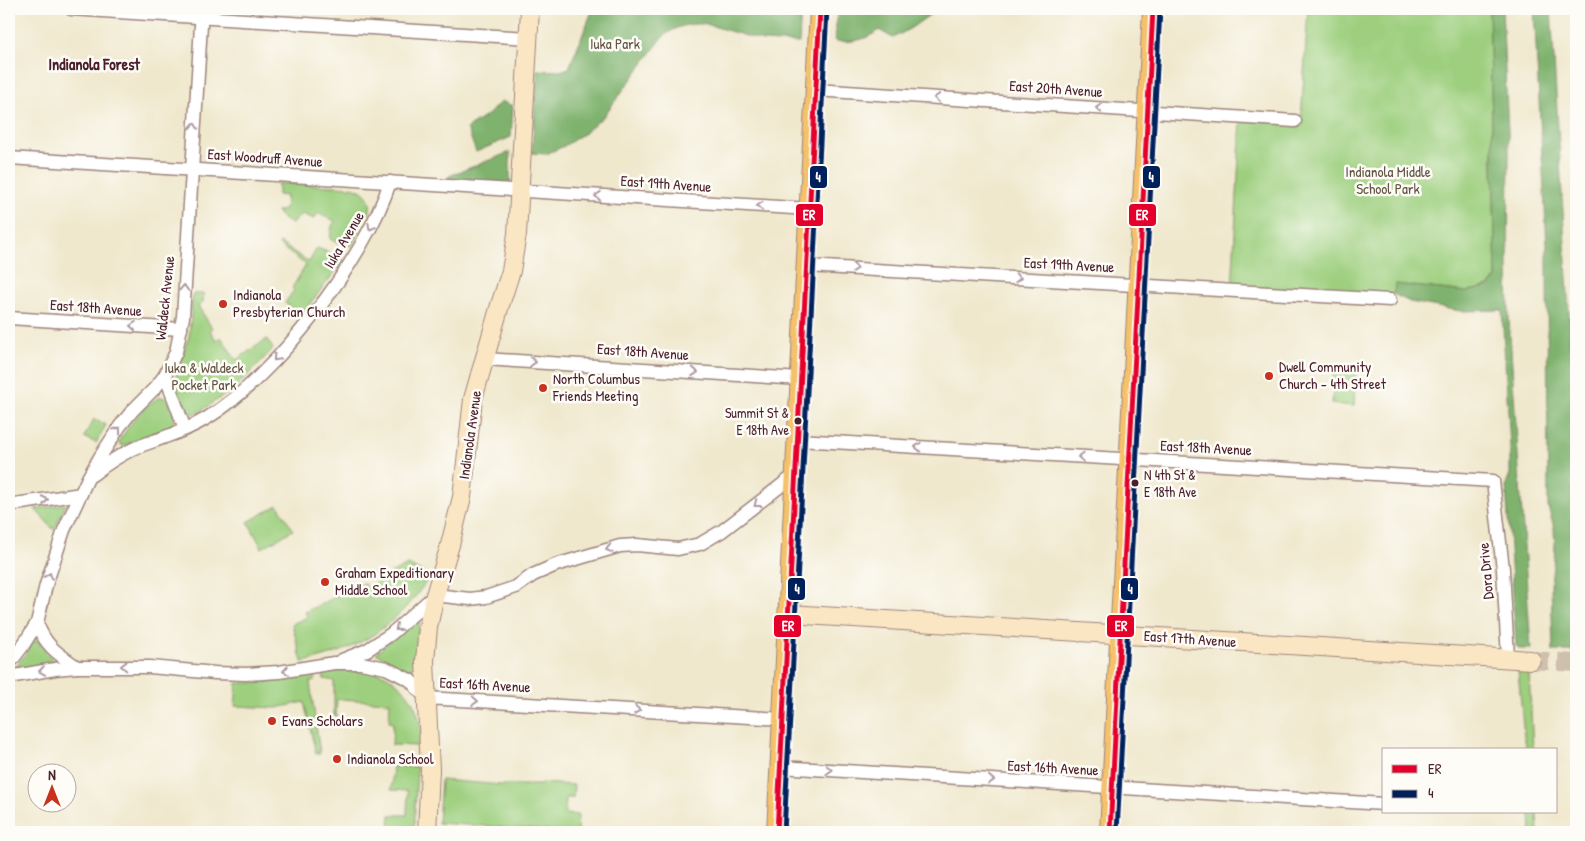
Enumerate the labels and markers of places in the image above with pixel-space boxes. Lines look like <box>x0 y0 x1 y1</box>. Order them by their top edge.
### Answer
place label: Indianola Presbyterian Church <box>233 284 345 322</box>
marker: Indianola Presbyterian Church <box>217 298 229 310</box>
place label: Dwell Community Church - 4th Street <box>1279 356 1387 394</box>
place label: North Columbus Friends Meeting <box>552 368 640 406</box>
marker: Dwell Community Church - 4th Street <box>1263 370 1275 382</box>
marker: North Columbus Friends Meeting <box>537 382 549 394</box>
place label: Summit St & E 18th Ave <box>725 403 789 439</box>
marker: Summit St & E 18th Ave <box>793 416 803 426</box>
place label: N 4th St & E 18th Ave <box>1144 465 1197 501</box>
marker: N 4th St & E 18th Ave <box>1130 478 1140 488</box>
place label: Graham Expeditionary Middle School <box>335 562 454 600</box>
marker: Graham Expeditionary Middle School <box>319 576 331 588</box>
place label: Evans Scholars <box>282 710 363 731</box>
marker: Evans Scholars <box>266 715 278 727</box>
place label: Indianola School <box>347 748 434 769</box>
marker: Indianola School <box>331 753 343 765</box>

